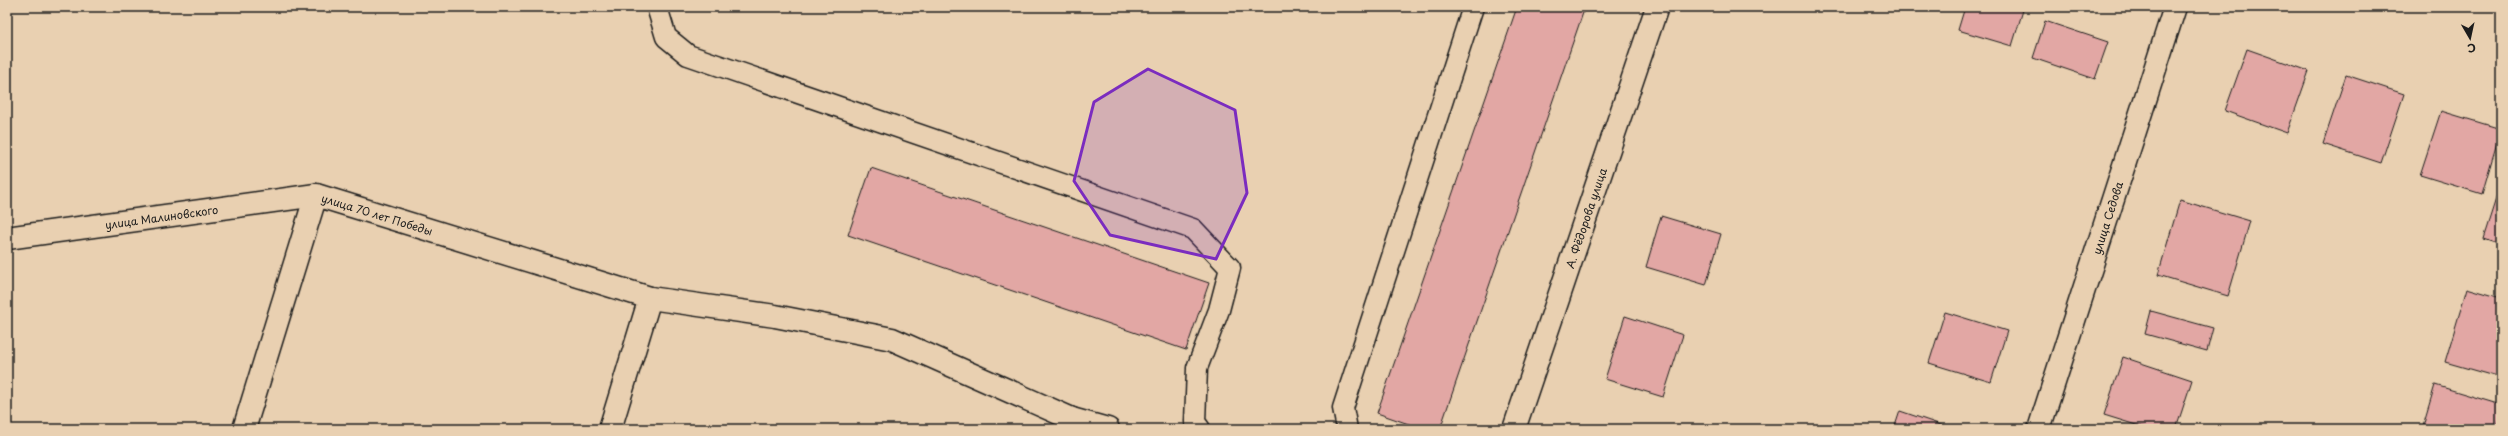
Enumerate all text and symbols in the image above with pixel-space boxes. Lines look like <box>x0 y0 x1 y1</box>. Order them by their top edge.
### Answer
north arrow <box>2450 18 2490 58</box>
text: С <box>2466 39 2477 57</box>
street label: А. Фёдорова улица <box>1561 165 1611 270</box>
street label: улица Седова <box>2087 179 2127 256</box>
street label: улица 70 лет Победы <box>320 189 435 239</box>
street label: улица Малиновского <box>104 200 219 233</box>

